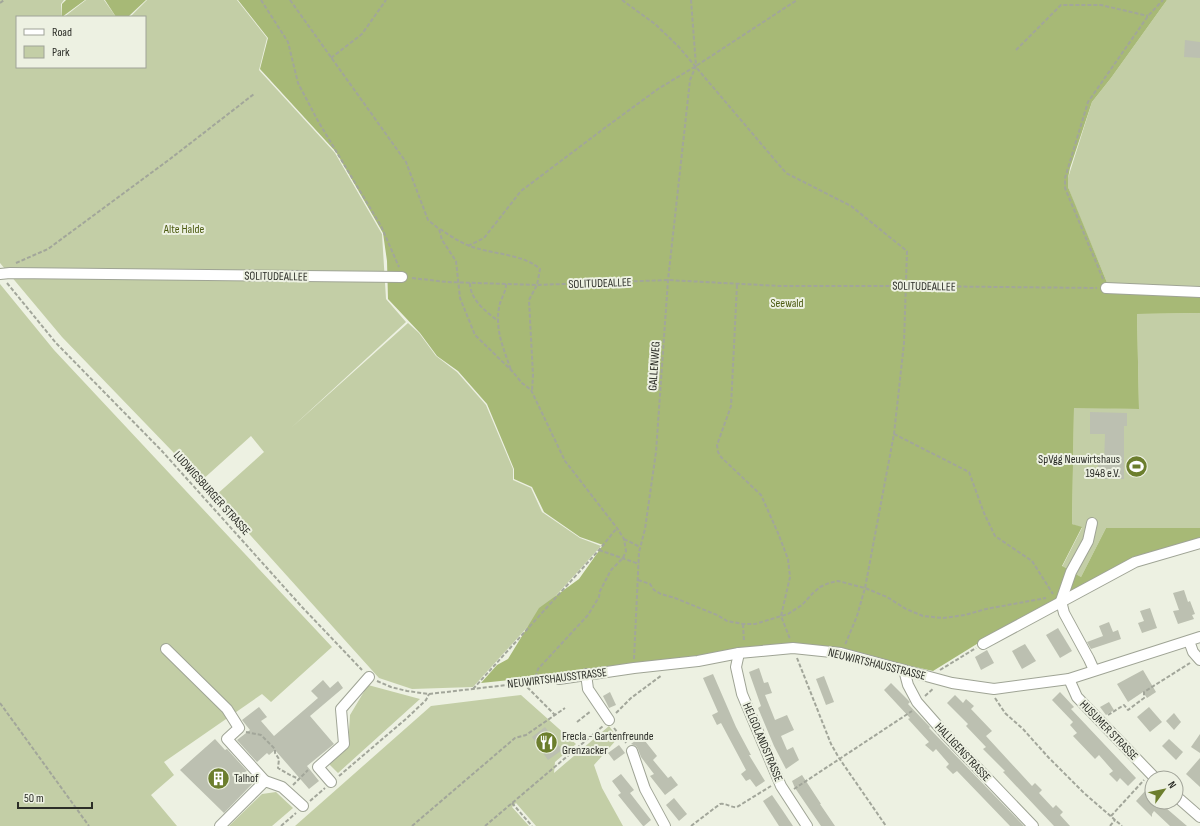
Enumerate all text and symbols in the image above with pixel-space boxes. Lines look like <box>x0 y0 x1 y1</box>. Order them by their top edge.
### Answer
legend <box>16 16 146 68</box>
text: Road <box>52 25 72 40</box>
text: Park <box>52 45 70 60</box>
park label: Alte Halde <box>163 222 204 237</box>
street label: SOLITUDEALLEE <box>244 268 308 285</box>
street label: SOLITUDEALLEE <box>568 275 632 292</box>
street label: SOLITUDEALLEE <box>892 278 956 295</box>
park label: Seewald <box>770 296 804 311</box>
street label: GALLENWEG <box>645 341 664 391</box>
street label: LUDWIGSBURGER STRASSE <box>170 448 253 539</box>
place label: SpVgg Neuwirtshaus 1948 e.V. <box>1038 452 1120 481</box>
sports icon: SpVgg Neuwirtshaus 1948 e.V. <box>1123 453 1149 479</box>
street label: NEUWIRTSHAUSSTRASSE <box>826 645 927 684</box>
street label: NEUWIRTSHAUSSTRASSE <box>506 665 608 692</box>
street label: HUSUMER STRASSE <box>1076 697 1141 764</box>
street label: HELGOLANDSTRASSE <box>739 700 786 784</box>
street label: HALLIGENSTRASSE <box>932 720 994 785</box>
place label: Frecla - Gartenfreunde Grenzacker <box>562 729 654 758</box>
restaurant icon: Frecla - Gartenfreunde Grenzacker <box>534 730 560 756</box>
building icon: Talhof <box>206 765 232 791</box>
north arrow <box>1144 770 1184 810</box>
place label: Talhof <box>234 771 259 786</box>
text: N <box>1165 779 1179 791</box>
scale bar <box>18 784 92 810</box>
text: 50 m <box>24 791 44 806</box>

